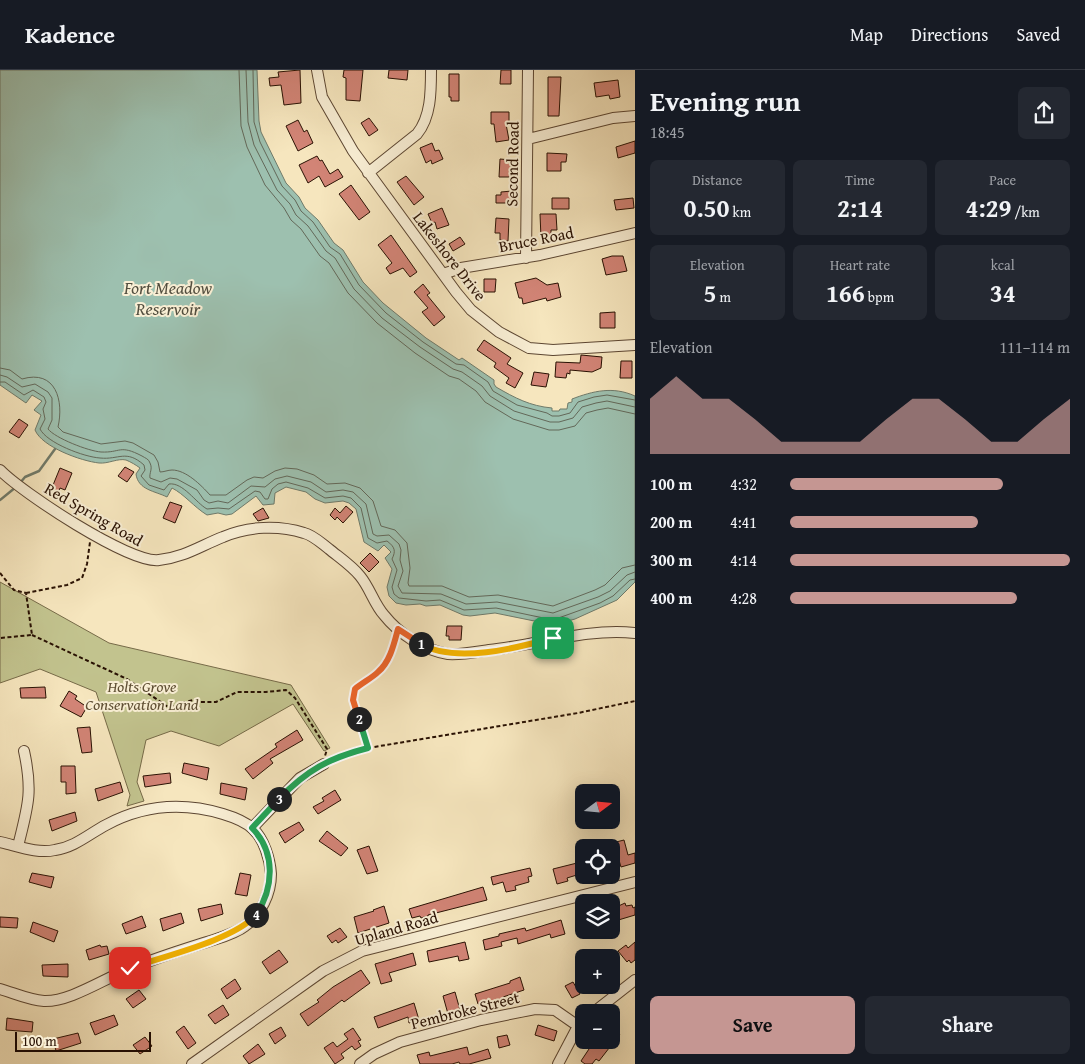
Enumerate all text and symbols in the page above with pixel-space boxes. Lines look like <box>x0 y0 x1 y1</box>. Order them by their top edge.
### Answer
text: Kadence <box>25 17 115 52</box>
text: Map <box>850 21 883 48</box>
text: Directions <box>911 21 988 48</box>
text: Saved <box>1016 21 1060 48</box>
text: Evening run <box>650 80 801 121</box>
button: share <box>1018 87 1070 139</box>
text: 18:45 <box>650 120 685 144</box>
street label: Second Road <box>499 121 525 207</box>
text: Distance <box>692 170 742 190</box>
text: Time <box>845 170 875 190</box>
text: Pace <box>989 170 1016 190</box>
text: 0.50 <box>684 190 729 226</box>
text: 2:14 <box>837 190 883 226</box>
text: 4:29 <box>966 190 1012 226</box>
text: km <box>729 202 751 222</box>
text: /km <box>1012 202 1040 222</box>
street label: Lakeshore Drive <box>407 206 493 306</box>
street label: Bruce Road <box>496 220 576 258</box>
text: Elevation <box>690 255 745 275</box>
text: Heart rate <box>830 255 890 275</box>
text: kcal <box>991 255 1015 275</box>
water label: Fort Meadow Reservoir <box>123 274 212 322</box>
text: 5 <box>704 275 717 311</box>
text: 166 <box>826 275 865 311</box>
text: 34 <box>990 275 1016 311</box>
text: m <box>717 287 731 307</box>
text: bpm <box>865 287 894 307</box>
text: Elevation <box>650 335 713 359</box>
text: 111–114 m <box>1000 335 1070 359</box>
text: 100 m <box>650 472 692 496</box>
text: 4:32 <box>730 472 757 496</box>
street label: Red Spring Road <box>40 476 148 552</box>
text: 200 m <box>650 510 692 534</box>
text: 4:41 <box>730 510 757 534</box>
text: 300 m <box>650 548 692 572</box>
text: 4:14 <box>730 548 757 572</box>
text: 400 m <box>650 586 692 610</box>
text: 4:28 <box>730 586 757 610</box>
pin <box>532 617 574 659</box>
icon: arrive <box>539 624 567 652</box>
pin: 1 <box>408 632 434 656</box>
text: 1 <box>418 634 425 654</box>
park label: Holts Grove Conservation Land <box>85 674 199 716</box>
pin: 2 <box>346 706 372 732</box>
text: 2 <box>356 709 363 729</box>
north arrow <box>575 784 620 829</box>
map controls <box>575 784 620 1049</box>
pin: 3 <box>266 786 292 812</box>
text: 3 <box>276 789 283 809</box>
button: locate <box>575 839 620 884</box>
button: layers <box>575 894 620 939</box>
pin: 4 <box>244 902 268 928</box>
text: 4 <box>253 905 260 925</box>
street label: Upland Road <box>351 905 441 951</box>
pin <box>109 947 151 989</box>
button: + <box>575 949 620 994</box>
icon: check <box>116 954 144 982</box>
street label: Pembroke Street <box>408 985 522 1035</box>
button: Save <box>650 996 855 1054</box>
button: Share <box>865 996 1070 1054</box>
button: − <box>575 1004 620 1049</box>
scale bar <box>15 1029 151 1052</box>
text: 100 m <box>22 1031 57 1051</box>

